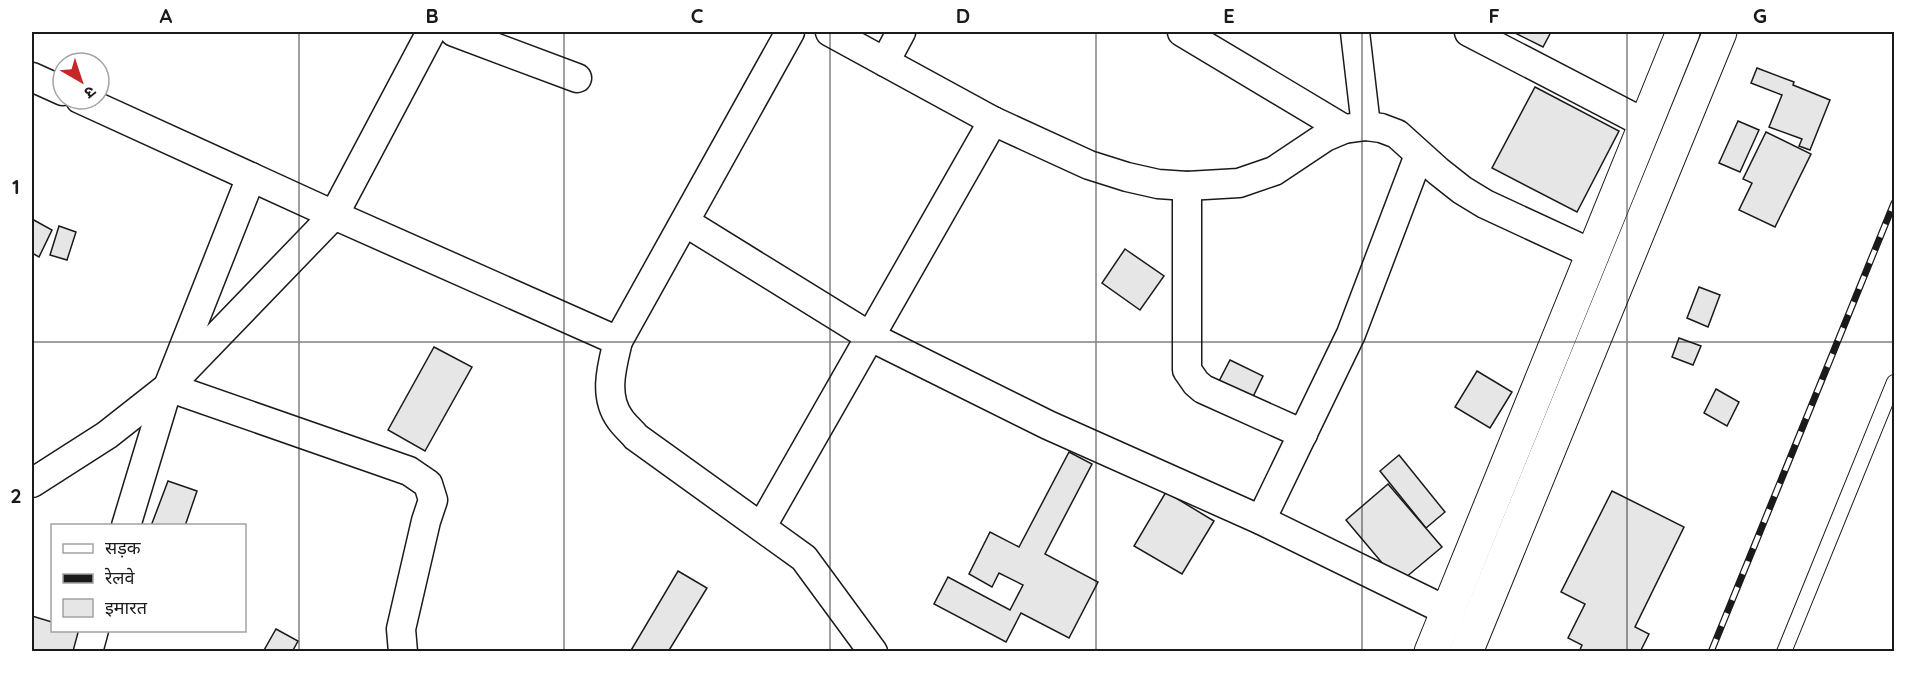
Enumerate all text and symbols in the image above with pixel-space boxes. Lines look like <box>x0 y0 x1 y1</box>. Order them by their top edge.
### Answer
text: A <box>160 3 173 28</box>
text: B <box>425 3 439 28</box>
text: C <box>691 3 704 28</box>
text: D <box>956 3 970 28</box>
text: E <box>1223 3 1235 28</box>
text: F <box>1488 3 1500 28</box>
text: G <box>1753 3 1767 28</box>
north arrow <box>51 51 111 111</box>
text: उ <box>80 82 100 104</box>
text: 1 <box>12 174 20 199</box>
text: 2 <box>10 483 22 508</box>
legend <box>51 524 246 632</box>
text: सड़क <box>105 536 142 559</box>
text: रेलवे <box>104 566 136 589</box>
text: इमारत <box>105 596 148 619</box>

